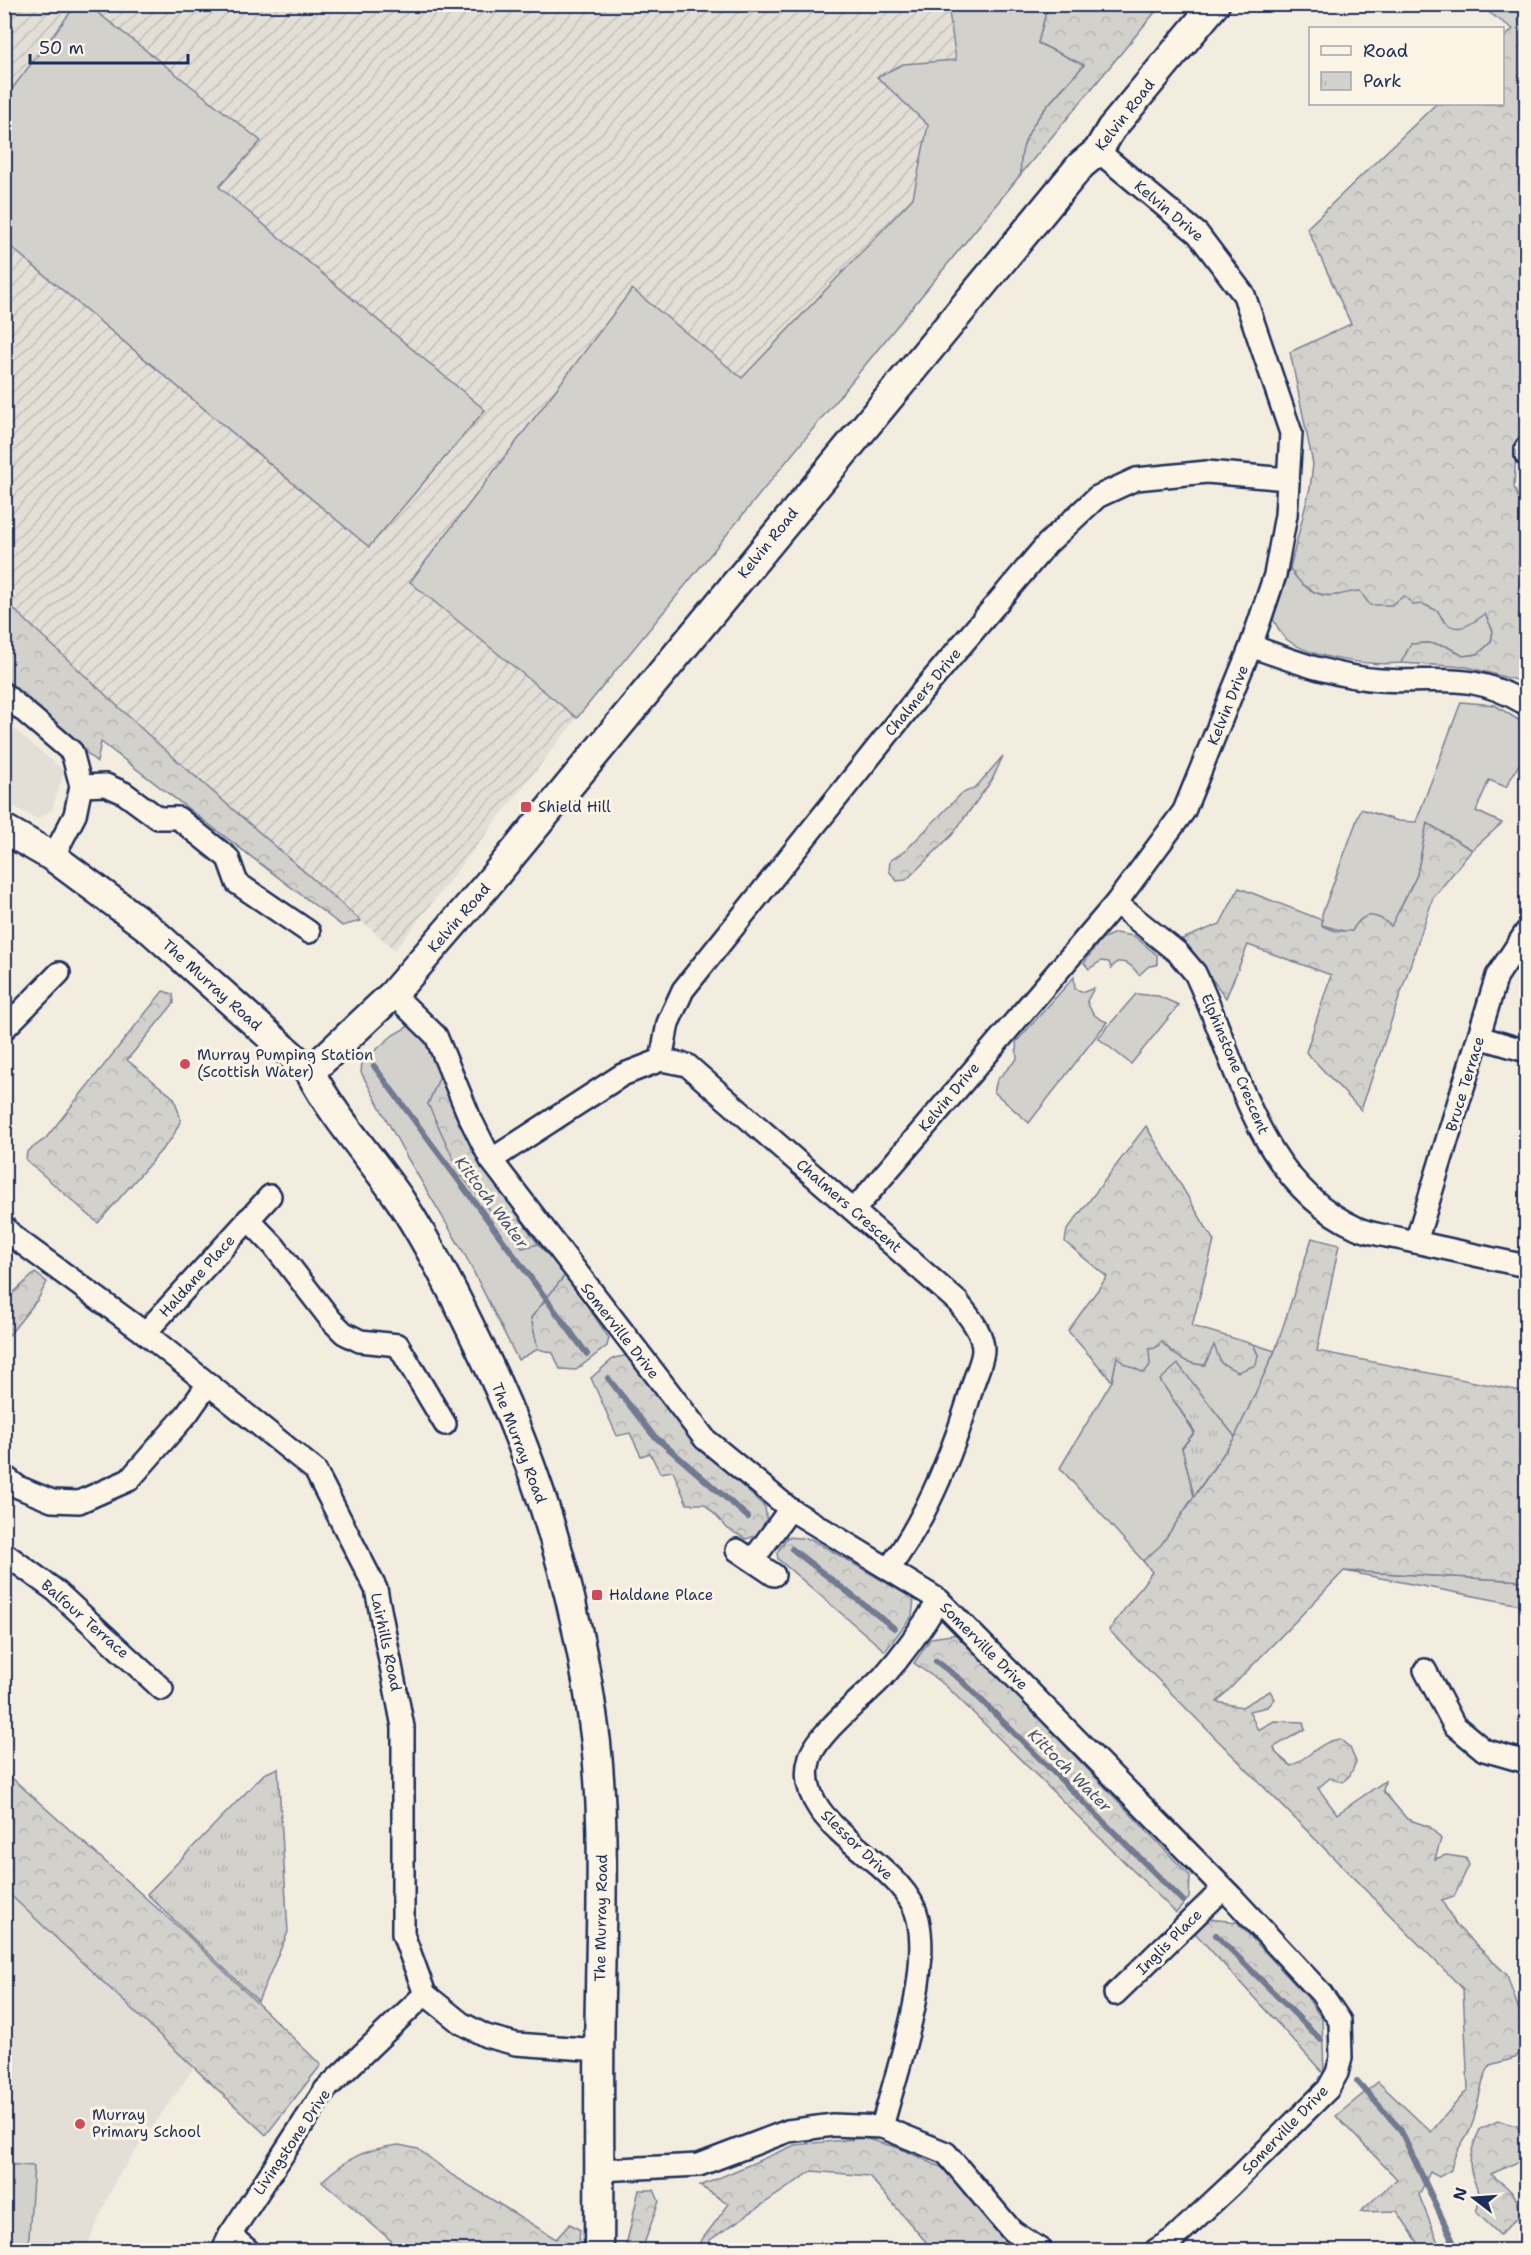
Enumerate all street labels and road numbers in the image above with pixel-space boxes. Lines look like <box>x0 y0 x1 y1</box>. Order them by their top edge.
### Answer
street label: Kelvin Road <box>1091 75 1160 155</box>
street label: Kelvin Drive <box>1130 176 1208 246</box>
street label: Kelvin Road <box>733 503 803 583</box>
street label: Chalmers Drive <box>880 644 966 740</box>
street label: Kelvin Drive <box>1203 662 1253 748</box>
street label: Kelvin Road <box>423 879 495 957</box>
street label: The Murray Road <box>158 935 266 1035</box>
street label: Elphinstone Crescent <box>1196 991 1274 1137</box>
street label: Bruce Terrace <box>1441 1034 1489 1134</box>
street label: Kelvin Drive <box>914 1058 984 1136</box>
street label: Chalmers Crescent <box>792 1155 906 1257</box>
street label: Haldane Place <box>155 1231 239 1321</box>
street label: Somerville Drive <box>576 1279 664 1383</box>
street label: The Murray Road <box>487 1380 551 1507</box>
street label: Balfour Terrace <box>37 1575 133 1663</box>
street label: Lairhills Road <box>366 1591 406 1694</box>
street label: Somerville Drive <box>936 1598 1032 1694</box>
street label: Slessor Drive <box>817 1805 897 1885</box>
street label: The Murray Road <box>590 1854 612 1982</box>
street label: Inglis Place <box>1132 1905 1206 1979</box>
street label: Somerville Drive <box>1237 2081 1333 2179</box>
street label: Livingstone Drive <box>249 2085 335 2199</box>

